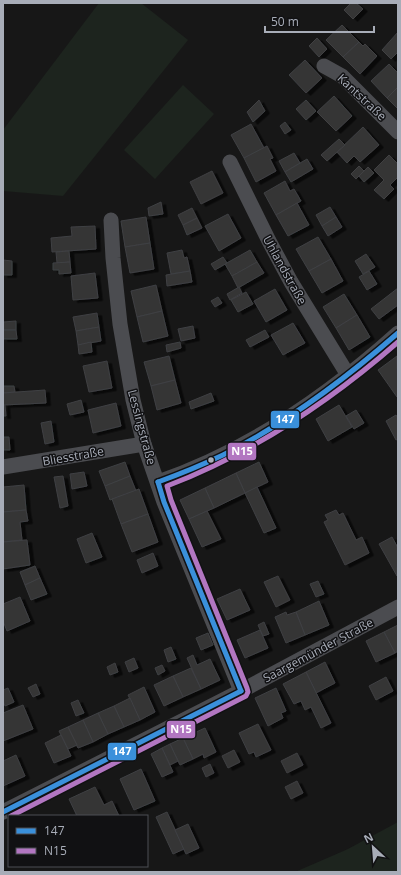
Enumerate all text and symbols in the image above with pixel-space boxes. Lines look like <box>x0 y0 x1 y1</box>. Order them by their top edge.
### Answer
scale bar <box>265 8 374 34</box>
text: 50 m <box>271 13 299 30</box>
street label: Kantstraße <box>334 70 390 124</box>
street label: Uhlandstraße <box>259 233 311 308</box>
street label: Lessingstraße <box>124 388 160 467</box>
line badge: 147 <box>270 410 300 429</box>
text: 147 <box>276 411 294 426</box>
street label: Bliesstraße <box>41 442 105 470</box>
line badge: N15 <box>227 442 257 461</box>
text: N15 <box>231 443 253 458</box>
unlabelled marker <box>206 455 216 465</box>
street label: Saargemünder Straße <box>260 614 376 686</box>
line badge: N15 <box>166 720 196 739</box>
text: N15 <box>170 721 192 736</box>
line badge: 147 <box>107 742 137 761</box>
text: 147 <box>113 743 131 758</box>
legend <box>8 815 148 867</box>
text: 147 <box>44 822 65 839</box>
north arrow <box>353 827 393 867</box>
text: N <box>361 829 376 846</box>
text: N15 <box>44 842 67 859</box>

